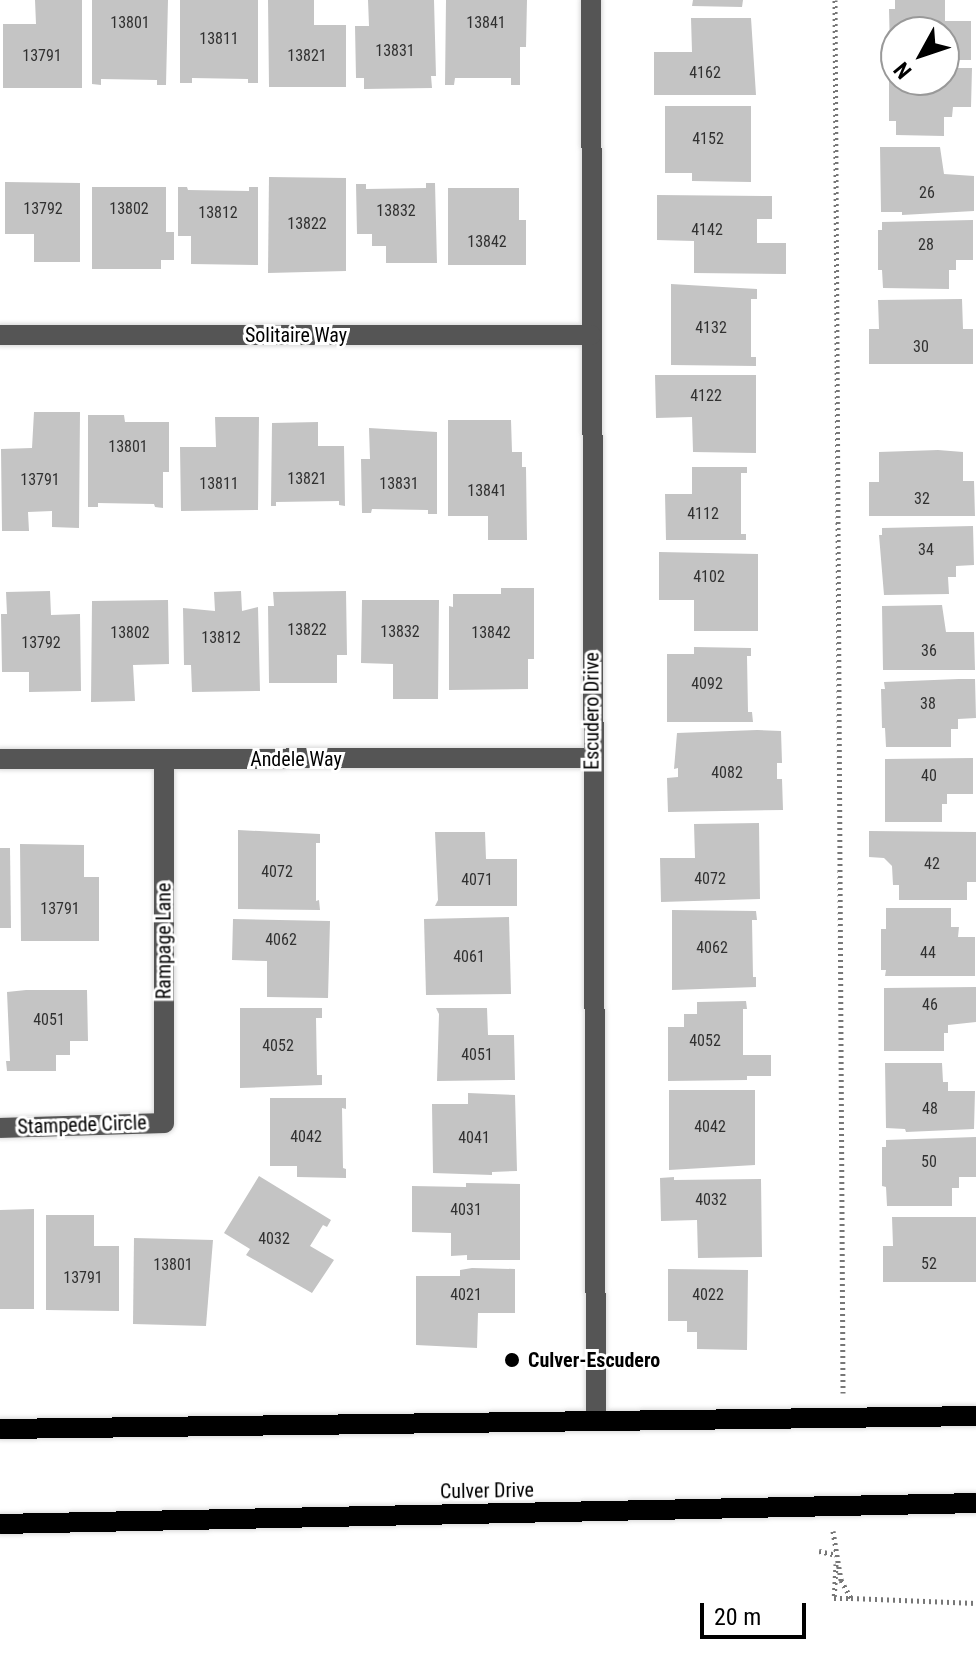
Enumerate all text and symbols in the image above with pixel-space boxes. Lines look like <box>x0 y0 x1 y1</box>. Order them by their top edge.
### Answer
house number: 13801 <box>110 13 150 33</box>
house number: 13841 <box>466 13 506 33</box>
north arrow <box>880 16 960 96</box>
house number: 13811 <box>199 29 239 49</box>
house number: 13831 <box>375 41 415 61</box>
house number: 13791 <box>22 46 62 66</box>
house number: 13821 <box>287 46 327 66</box>
text: N <box>889 57 917 84</box>
house number: 4162 <box>689 63 721 83</box>
house number: 4152 <box>692 129 724 149</box>
house number: 26 <box>919 183 935 203</box>
house number: 13792 <box>23 199 63 219</box>
house number: 13802 <box>109 199 149 219</box>
house number: 13832 <box>376 201 416 221</box>
house number: 13812 <box>198 203 238 223</box>
house number: 13822 <box>287 214 327 234</box>
house number: 4142 <box>691 220 723 240</box>
house number: 13842 <box>467 232 507 252</box>
house number: 28 <box>918 235 934 255</box>
house number: 4132 <box>695 318 727 338</box>
street label: Solitaire Way <box>245 323 347 347</box>
house number: 30 <box>913 337 929 357</box>
house number: 4122 <box>690 386 722 406</box>
house number: 13801 <box>108 437 148 457</box>
house number: 13821 <box>287 469 327 489</box>
house number: 13791 <box>20 470 60 490</box>
house number: 13811 <box>199 474 239 494</box>
house number: 13831 <box>379 474 419 494</box>
house number: 13841 <box>467 481 507 501</box>
house number: 32 <box>914 489 930 509</box>
house number: 4112 <box>687 504 719 524</box>
house number: 34 <box>918 540 934 560</box>
house number: 4102 <box>693 567 725 587</box>
house number: 13822 <box>287 620 327 640</box>
house number: 13832 <box>380 622 420 642</box>
house number: 13802 <box>110 623 150 643</box>
house number: 13842 <box>471 623 511 643</box>
house number: 13812 <box>201 628 241 648</box>
house number: 13792 <box>21 633 61 653</box>
house number: 36 <box>921 641 937 661</box>
street label: Escudero Drive <box>580 652 604 770</box>
house number: 4092 <box>691 674 723 694</box>
house number: 38 <box>920 694 936 714</box>
street label: Andele Way <box>250 747 342 771</box>
house number: 4082 <box>711 763 743 783</box>
house number: 40 <box>921 766 937 786</box>
house number: 42 <box>924 854 940 874</box>
house number: 4072 <box>261 862 293 882</box>
house number: 4072 <box>694 869 726 889</box>
house number: 4071 <box>461 870 493 890</box>
street label: Rampage Lane <box>152 883 176 999</box>
house number: 13791 <box>40 899 80 919</box>
house number: 4062 <box>265 930 297 950</box>
house number: 4062 <box>696 938 728 958</box>
house number: 44 <box>920 943 936 963</box>
house number: 4061 <box>453 947 485 967</box>
house number: 46 <box>922 995 938 1015</box>
house number: 4051 <box>33 1010 65 1030</box>
house number: 4052 <box>689 1031 721 1051</box>
house number: 4052 <box>262 1036 294 1056</box>
house number: 4051 <box>461 1045 493 1065</box>
house number: 48 <box>922 1099 938 1119</box>
street label: Stampede Circle <box>17 1111 147 1139</box>
house number: 4042 <box>694 1117 726 1137</box>
house number: 4042 <box>290 1127 322 1147</box>
house number: 4041 <box>458 1128 490 1148</box>
house number: 50 <box>921 1152 937 1172</box>
house number: 4032 <box>695 1190 727 1210</box>
house number: 4031 <box>450 1200 482 1220</box>
house number: 4032 <box>258 1229 290 1249</box>
house number: 52 <box>921 1254 937 1274</box>
house number: 13801 <box>153 1255 193 1275</box>
house number: 13791 <box>63 1268 103 1288</box>
house number: 4021 <box>450 1285 482 1305</box>
house number: 4022 <box>692 1285 724 1305</box>
place label: Culver-Escudero <box>528 1348 660 1372</box>
marker: Culver-Escudero <box>503 1351 521 1369</box>
street label: Culver Drive <box>440 1478 534 1504</box>
scale bar <box>704 1587 810 1637</box>
text: 20 m <box>714 1603 761 1631</box>

